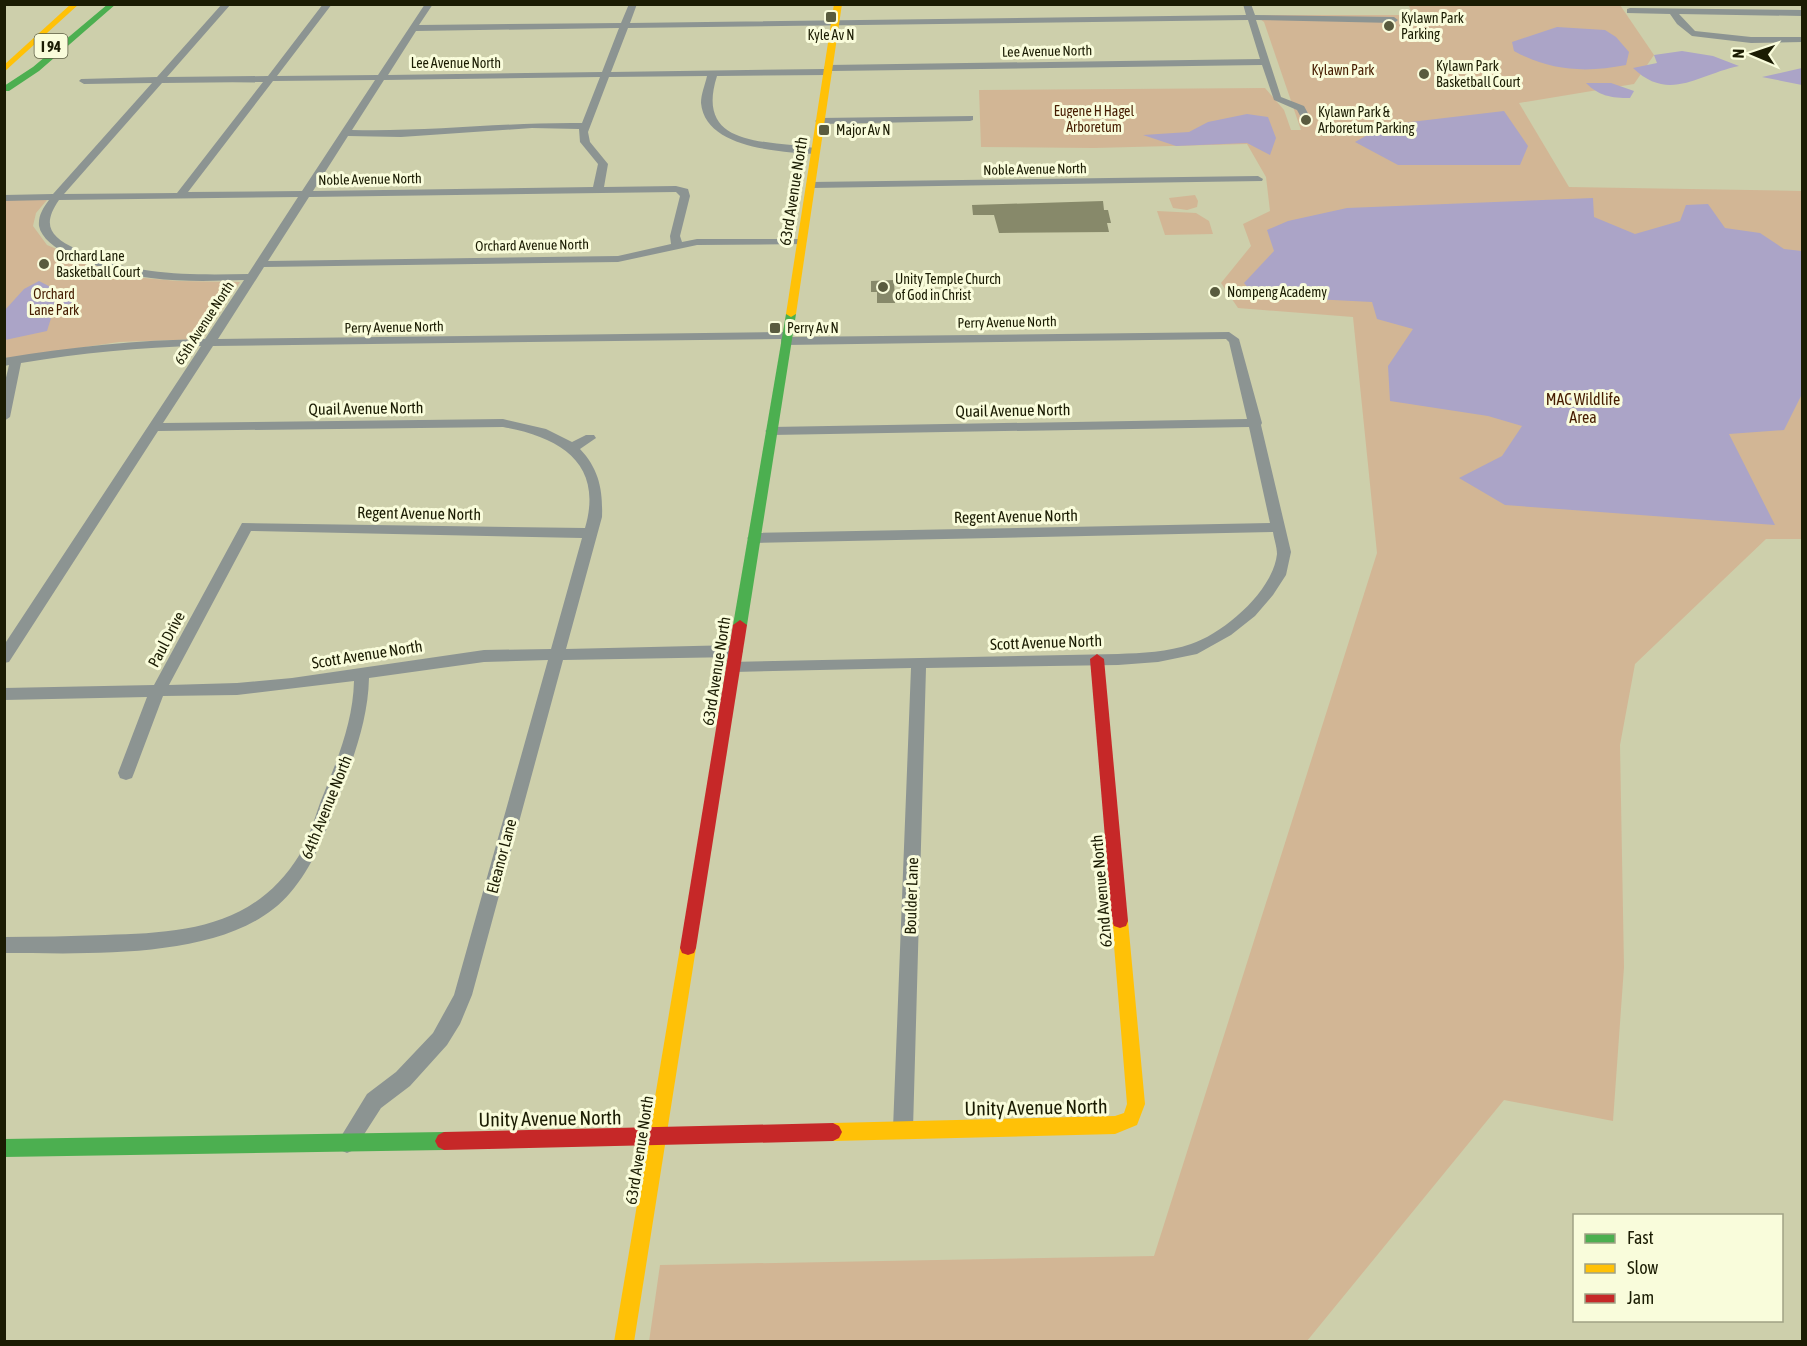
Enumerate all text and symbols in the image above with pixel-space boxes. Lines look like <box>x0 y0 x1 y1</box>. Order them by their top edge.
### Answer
marker: Kyle Av N <box>824 10 838 24</box>
place label: Kylawn Park Parking <box>1401 10 1464 42</box>
marker: Kylawn Park Parking <box>1382 19 1396 33</box>
north arrow <box>1723 24 1783 84</box>
place label: Kyle Av N <box>808 27 854 43</box>
road number: I 94 <box>34 34 68 58</box>
street label: Lee Avenue North <box>1002 42 1092 60</box>
text: N <box>1729 48 1747 59</box>
street label: Lee Avenue North <box>411 55 501 71</box>
place label: Kylawn Park Basketball Court <box>1436 58 1521 90</box>
park label: Kylawn Park <box>1312 62 1374 78</box>
marker: Kylawn Park Basketball Court <box>1417 67 1431 81</box>
park label: Eugene H Hagel Arboretum <box>1054 103 1134 135</box>
place label: Kylawn Park & Arboretum Parking <box>1318 104 1414 136</box>
marker: Kylawn Park & Arboretum Parking <box>1299 113 1313 127</box>
place label: Major Av N <box>836 122 891 138</box>
marker: Major Av N <box>817 123 831 137</box>
street label: 63rd Avenue North <box>776 135 810 247</box>
street label: Noble Avenue North <box>983 160 1087 178</box>
street label: Noble Avenue North <box>318 170 422 188</box>
street label: Orchard Avenue North <box>475 236 589 254</box>
place label: Orchard Lane Basketball Court <box>56 248 141 280</box>
marker: Orchard Lane Basketball Court <box>37 257 51 271</box>
place label: Unity Temple Church of God in Christ <box>895 271 1001 303</box>
street label: 65th Avenue North <box>171 278 237 368</box>
marker: Unity Temple Church of God in Christ <box>876 280 890 294</box>
place label: Nompeng Academy <box>1227 284 1327 300</box>
marker: Nompeng Academy <box>1208 285 1222 299</box>
park label: Orchard Lane Park <box>29 286 79 318</box>
street label: Perry Avenue North <box>957 313 1057 331</box>
street label: Perry Avenue North <box>344 318 444 336</box>
place label: Perry Av N <box>787 320 839 336</box>
marker: Perry Av N <box>768 321 782 335</box>
park label: MAC Wildlife Area <box>1546 390 1620 426</box>
street label: Quail Avenue North <box>308 398 424 418</box>
street label: Quail Avenue North <box>955 400 1071 420</box>
street label: Regent Avenue North <box>357 503 481 524</box>
street label: Regent Avenue North <box>954 506 1078 527</box>
street label: Paul Drive <box>144 608 188 670</box>
street label: 63rd Avenue North <box>699 615 733 727</box>
street label: Scott Avenue North <box>990 631 1102 653</box>
street label: Scott Avenue North <box>310 636 424 672</box>
street label: 64th Avenue North <box>297 753 355 861</box>
street label: Eleanor Lane <box>482 817 520 895</box>
street label: 62nd Avenue North <box>1087 834 1115 948</box>
street label: Boulder Lane <box>901 857 921 935</box>
street label: 63rd Avenue North <box>622 1094 656 1206</box>
street label: Unity Avenue North <box>964 1094 1108 1120</box>
street label: Unity Avenue North <box>478 1105 622 1131</box>
legend <box>1573 1214 1783 1322</box>
text: Fast <box>1627 1227 1654 1248</box>
text: Slow <box>1627 1257 1658 1278</box>
text: Jam <box>1627 1287 1654 1308</box>

